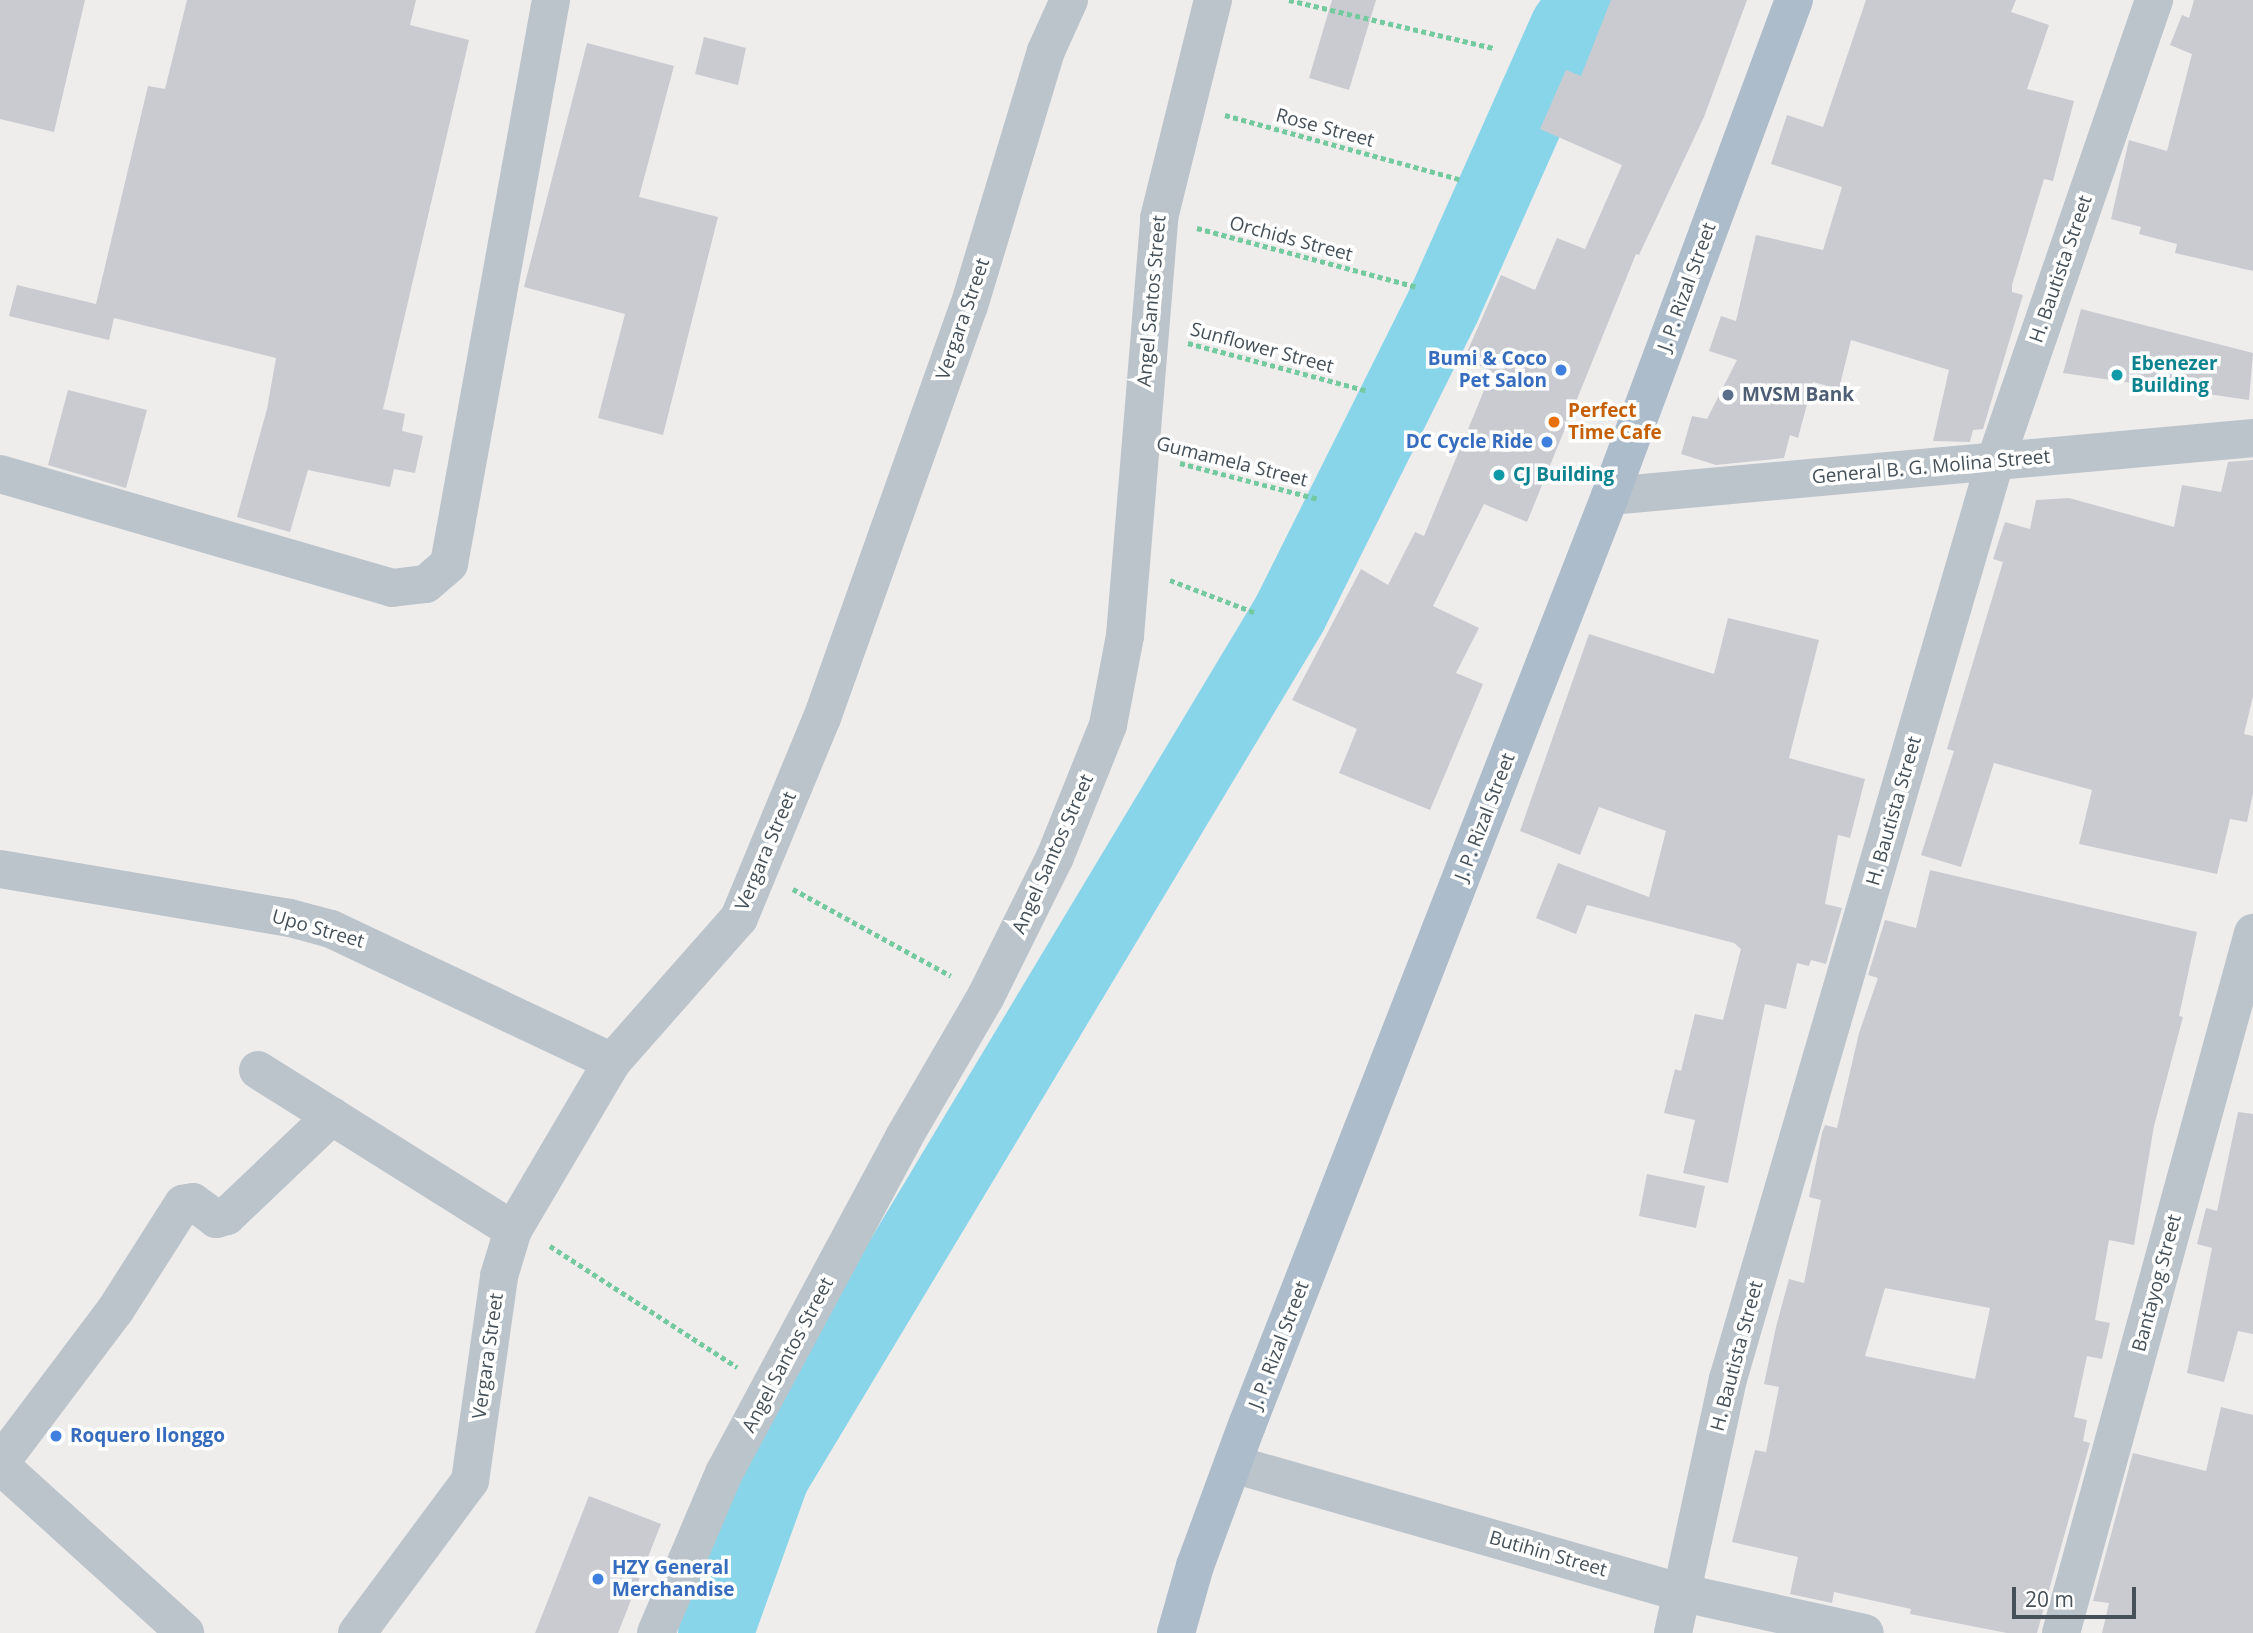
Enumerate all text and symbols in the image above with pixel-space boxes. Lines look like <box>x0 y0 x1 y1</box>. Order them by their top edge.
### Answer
street label: Rose Street <box>1273 104 1377 152</box>
street label: H. Bautista Street <box>2025 192 2097 346</box>
street label: Orchids Street <box>1227 212 1355 266</box>
street label: Angel Santos Street <box>1133 214 1171 388</box>
street label: J. P. Rizal Street <box>1653 220 1721 354</box>
street label: Vergara Street <box>932 255 994 383</box>
street label: Sunflower Street <box>1188 318 1336 378</box>
place label: Bumi & Coco Pet Salon <box>1428 348 1547 392</box>
place label: Ebenezer Building <box>2131 353 2218 397</box>
marker: Bumi & Coco Pet Salon <box>1553 362 1569 378</box>
marker: Ebenezer Building <box>2109 367 2125 383</box>
place label: MVSM Bank <box>1742 384 1854 406</box>
marker: MVSM Bank <box>1720 387 1736 403</box>
place label: Perfect Time Cafe <box>1568 400 1662 444</box>
marker: Perfect Time Cafe <box>1546 414 1562 430</box>
place label: DC Cycle Ride <box>1406 431 1533 453</box>
street label: Gumamela Street <box>1154 432 1310 492</box>
marker: DC Cycle Ride <box>1539 434 1555 450</box>
street label: General B. G. Molina Street <box>1811 445 2051 489</box>
place label: CJ Building <box>1513 464 1614 486</box>
marker: CJ Building <box>1491 467 1507 483</box>
street label: H. Bautista Street <box>1862 734 1926 888</box>
street label: J. P. Rizal Street <box>1450 750 1520 884</box>
street label: Angel Santos Street <box>1008 771 1098 937</box>
street label: Vergara Street <box>731 788 801 914</box>
street label: Upo Street <box>269 905 367 953</box>
street label: Bantayog Street <box>2128 1212 2186 1354</box>
street label: Angel Santos Street <box>737 1274 839 1436</box>
street label: J. P. Rizal Street <box>1244 1278 1314 1412</box>
street label: H. Bautista Street <box>1706 1278 1768 1434</box>
street label: Vergara Street <box>468 1292 508 1420</box>
place label: Roquero Ilonggo <box>70 1425 225 1447</box>
marker: Roquero Ilonggo <box>48 1428 64 1444</box>
street label: Butihin Street <box>1486 1526 1610 1582</box>
place label: HZY General Merchandise <box>612 1557 734 1601</box>
marker: HZY General Merchandise <box>590 1571 606 1587</box>
scale bar <box>2015 1574 2139 1618</box>
text: 20 m <box>2025 1585 2074 1613</box>

